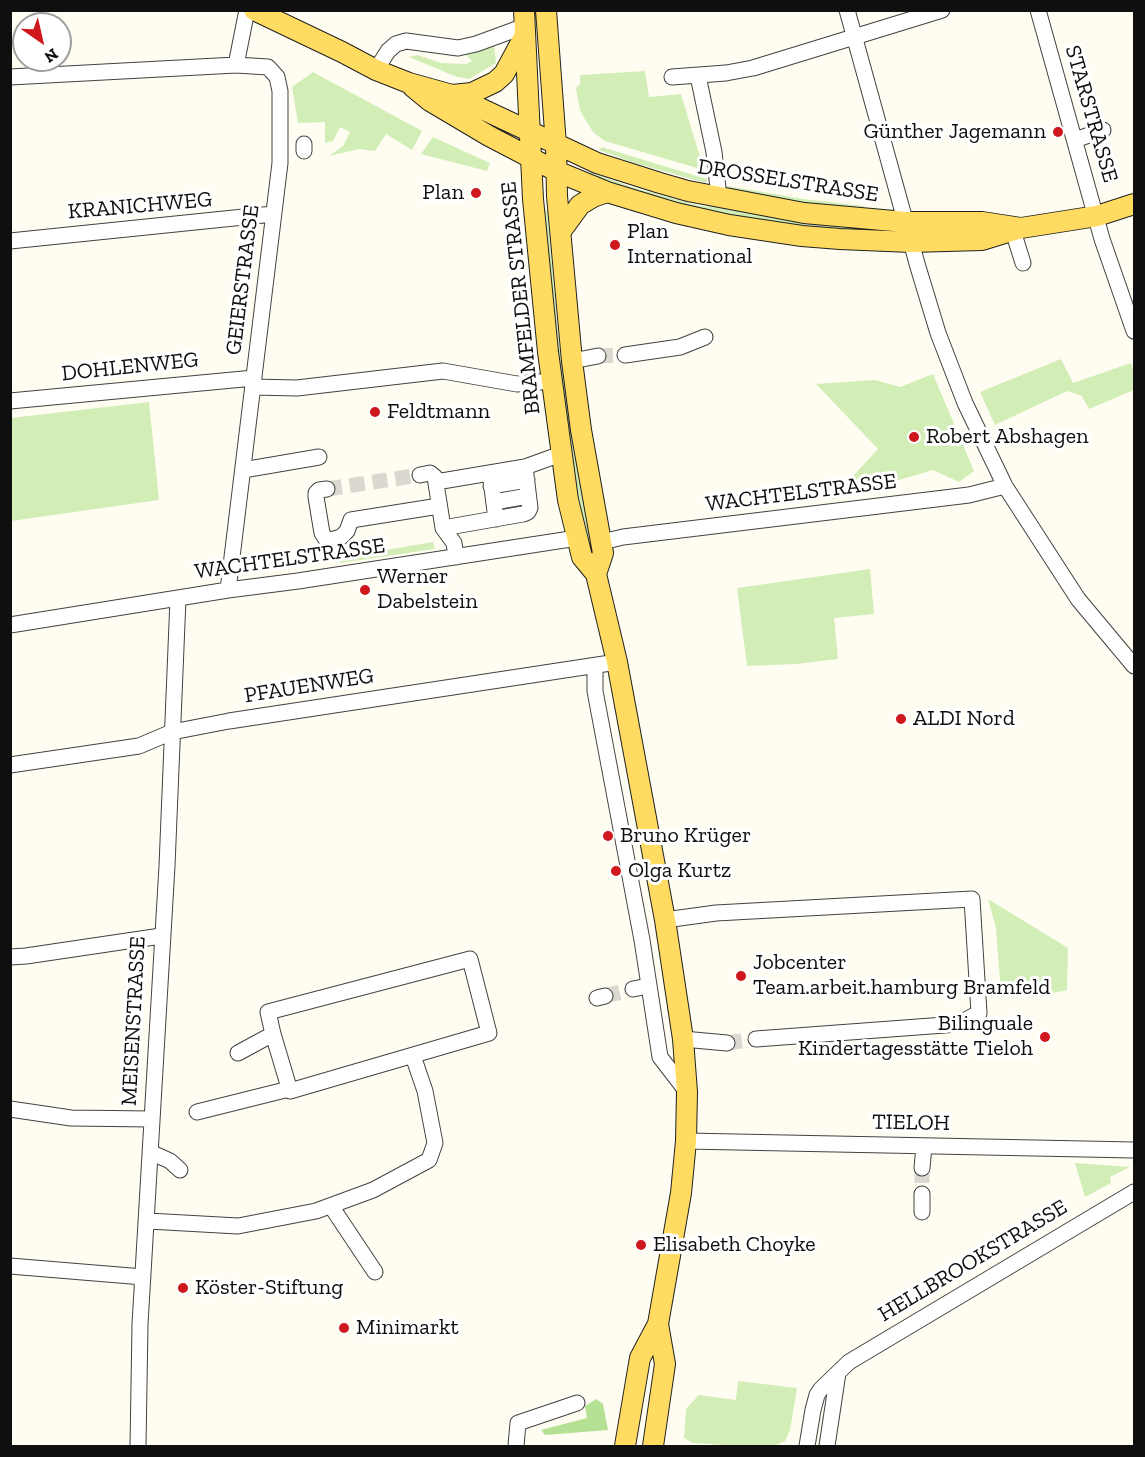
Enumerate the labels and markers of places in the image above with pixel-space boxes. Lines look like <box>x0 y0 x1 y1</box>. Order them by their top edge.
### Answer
place label: Günther Jagemann <box>863 119 1046 145</box>
marker: Günther Jagemann <box>1051 125 1065 139</box>
place label: Plan <box>422 180 464 206</box>
marker: Plan <box>469 186 483 200</box>
place label: Plan International <box>627 219 752 270</box>
marker: Plan International <box>608 238 622 252</box>
place label: Feldtmann <box>387 399 490 425</box>
marker: Feldtmann <box>368 405 382 419</box>
place label: Robert Abshagen <box>926 424 1089 450</box>
marker: Robert Abshagen <box>907 430 921 444</box>
place label: Werner Dabelstein <box>377 564 478 616</box>
marker: Werner Dabelstein <box>358 583 372 597</box>
place label: ALDI Nord <box>913 706 1015 732</box>
marker: ALDI Nord <box>894 712 908 726</box>
place label: Bruno Krüger <box>620 823 751 849</box>
marker: Bruno Krüger <box>601 829 615 843</box>
place label: Olga Kurtz <box>628 858 731 884</box>
marker: Olga Kurtz <box>609 864 623 878</box>
place label: Jobcenter Team.arbeit.hamburg Bramfeld <box>753 950 1050 1002</box>
marker: Jobcenter Team.arbeit.hamburg Bramfeld <box>734 969 748 983</box>
place label: Bilinguale Kindertagesstätte Tieloh <box>798 1011 1033 1062</box>
marker: Bilinguale Kindertagesstätte Tieloh <box>1038 1030 1052 1044</box>
place label: Elisabeth Choyke <box>653 1232 816 1258</box>
marker: Elisabeth Choyke <box>634 1238 648 1252</box>
place label: Köster-Stiftung <box>195 1275 343 1301</box>
marker: Köster-Stiftung <box>176 1281 190 1295</box>
place label: Minimarkt <box>356 1315 459 1341</box>
marker: Minimarkt <box>337 1321 351 1335</box>

